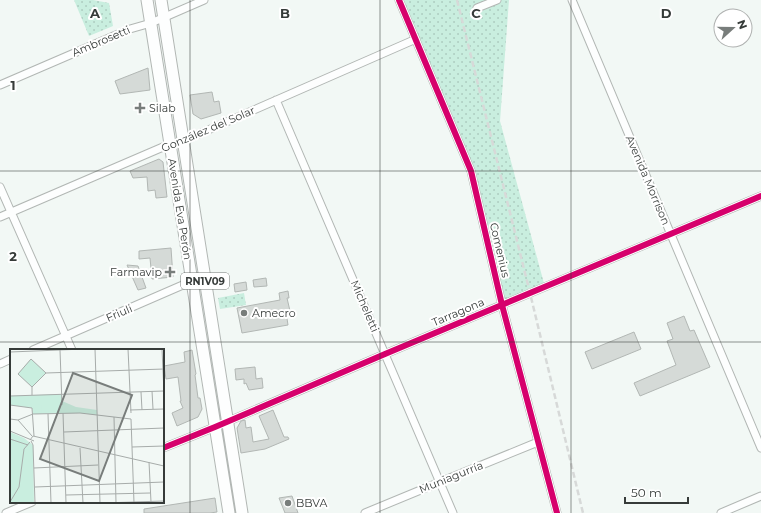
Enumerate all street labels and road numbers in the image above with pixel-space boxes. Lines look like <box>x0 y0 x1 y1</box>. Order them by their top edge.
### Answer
street label: Ambrosetti <box>70 22 132 60</box>
street label: González del Solar <box>159 103 257 155</box>
street label: Avenida Morrison <box>623 133 673 227</box>
street label: Avenida Eva Perón <box>165 157 195 261</box>
street label: Comenius <box>487 221 513 279</box>
road number: RN1V09 <box>181 273 229 289</box>
street label: Micheletti <box>348 278 382 334</box>
street label: Tarragona <box>430 295 486 329</box>
street label: Friuli <box>104 301 134 325</box>
street label: Muniagurría <box>417 458 485 496</box>

